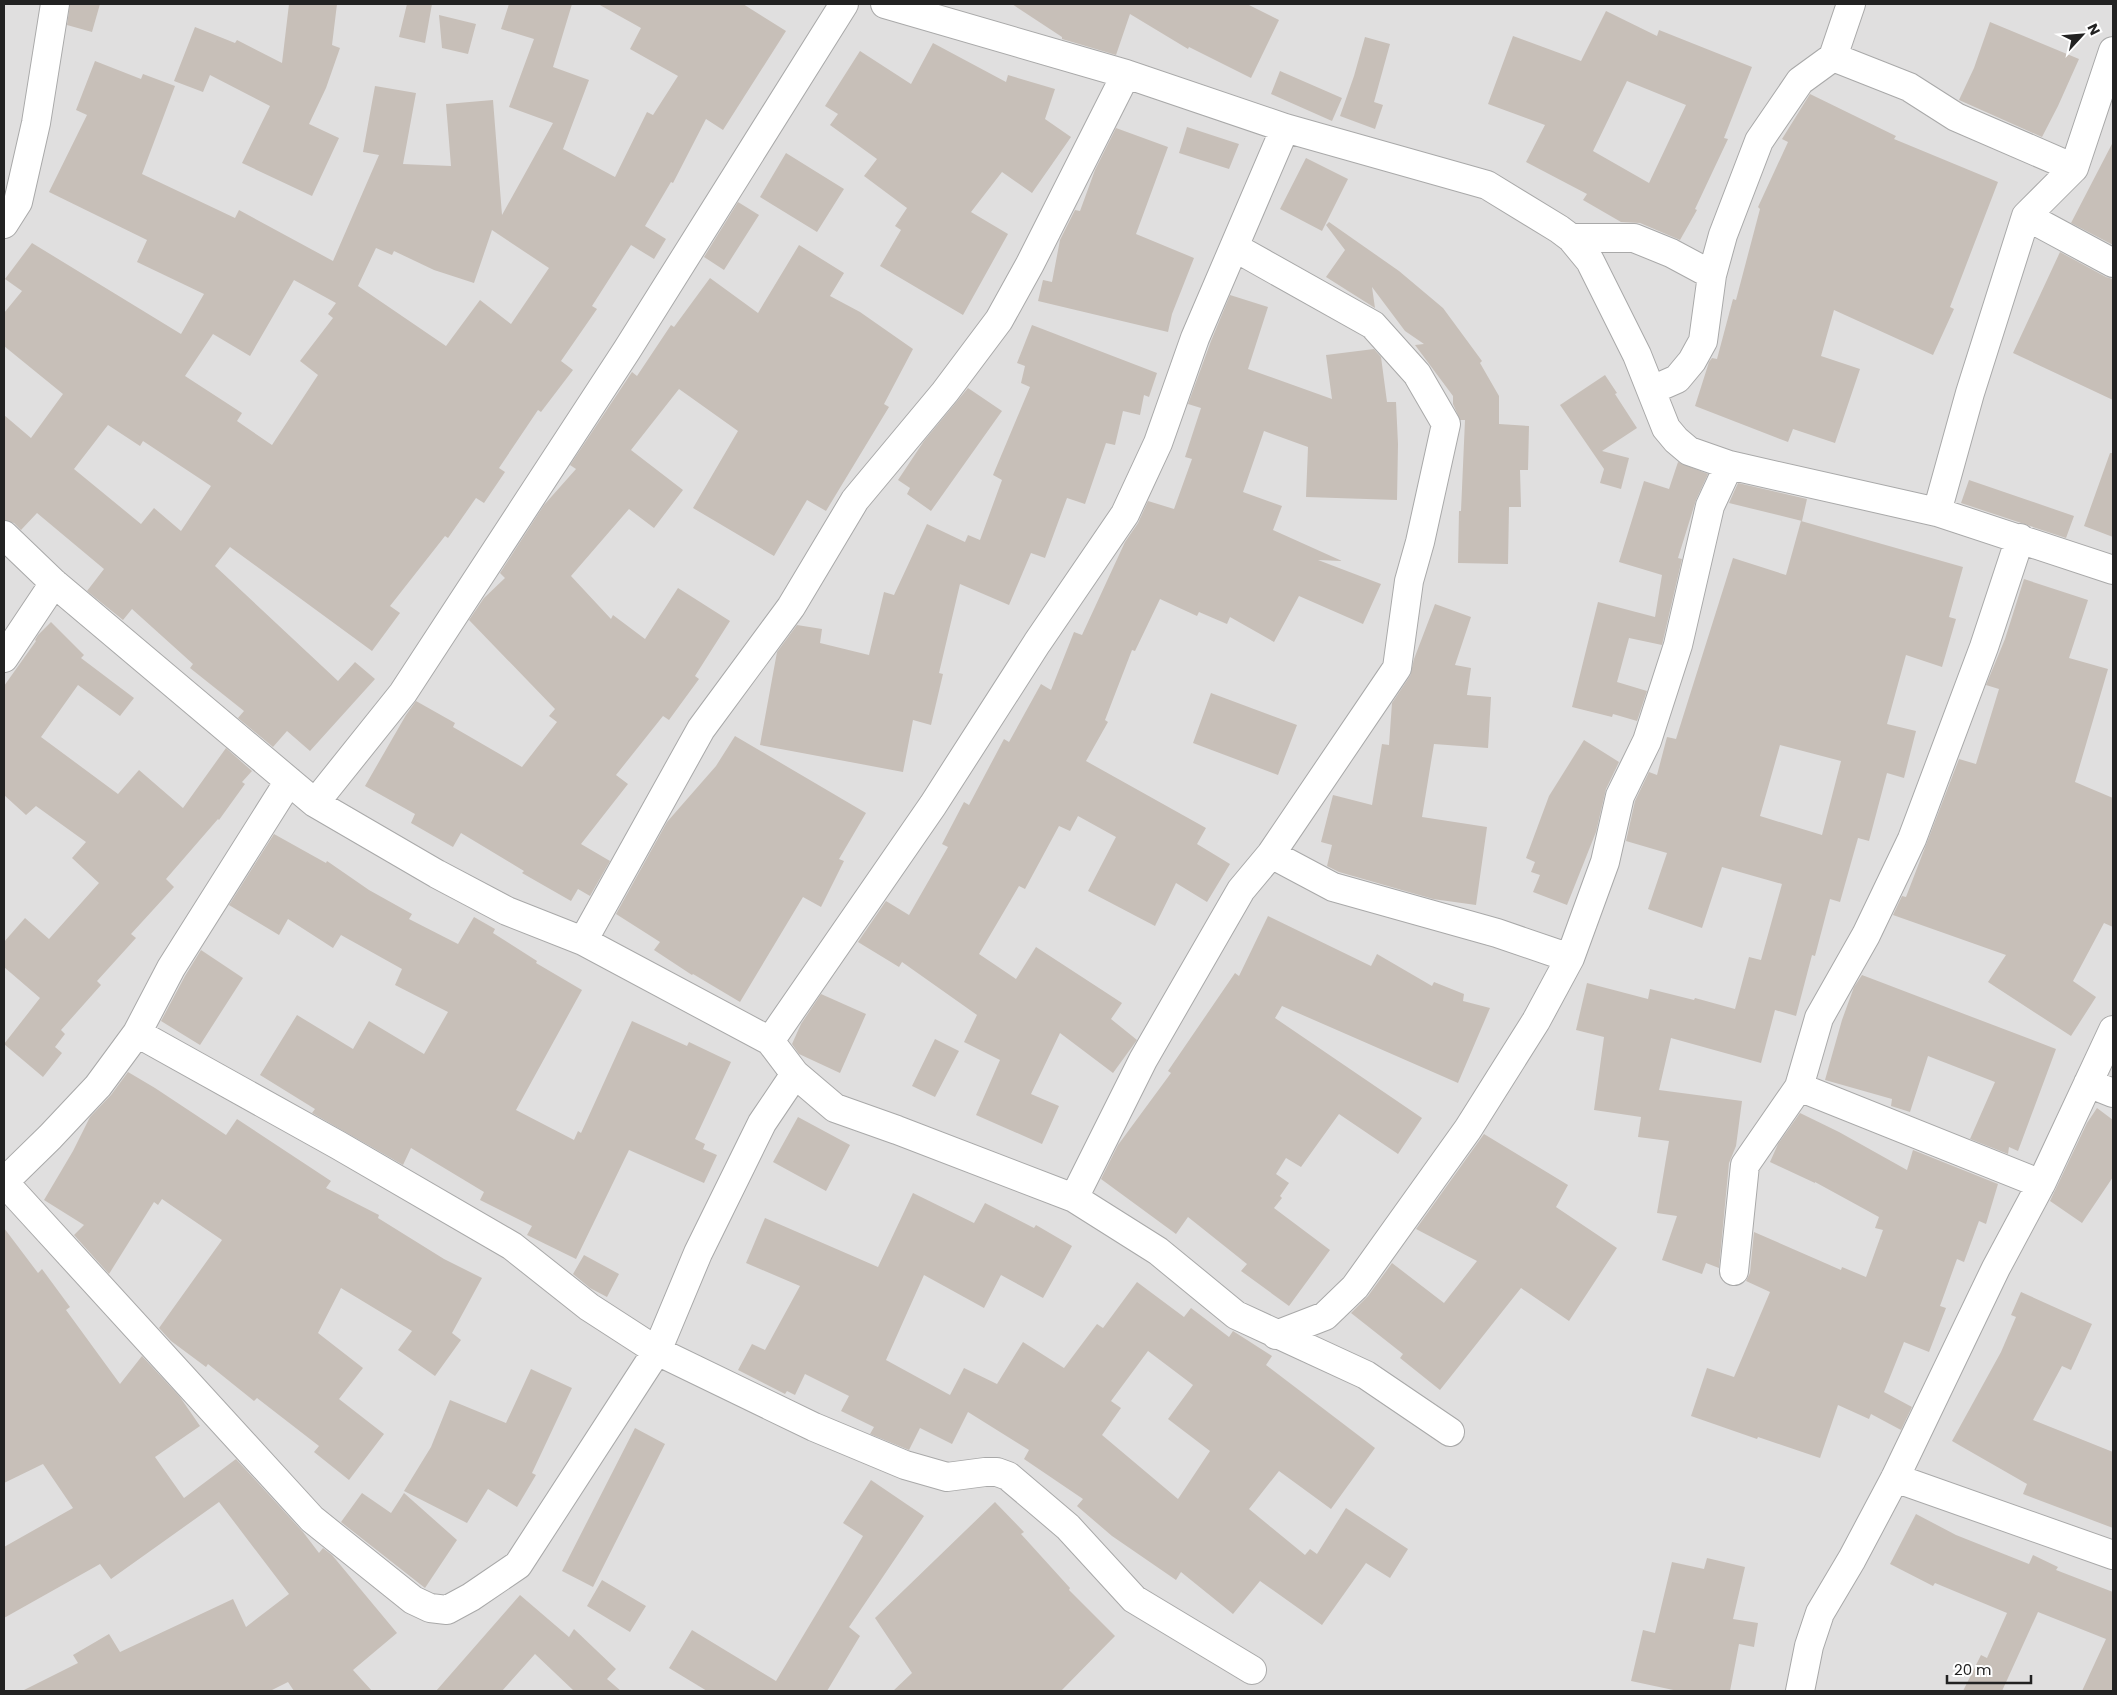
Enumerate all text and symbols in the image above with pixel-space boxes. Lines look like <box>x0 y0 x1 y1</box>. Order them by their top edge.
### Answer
north arrow <box>2057 10 2107 60</box>
text: N <box>2082 20 2105 38</box>
scale bar <box>1947 1652 2031 1684</box>
text: 20 m <box>1954 1659 1992 1680</box>

